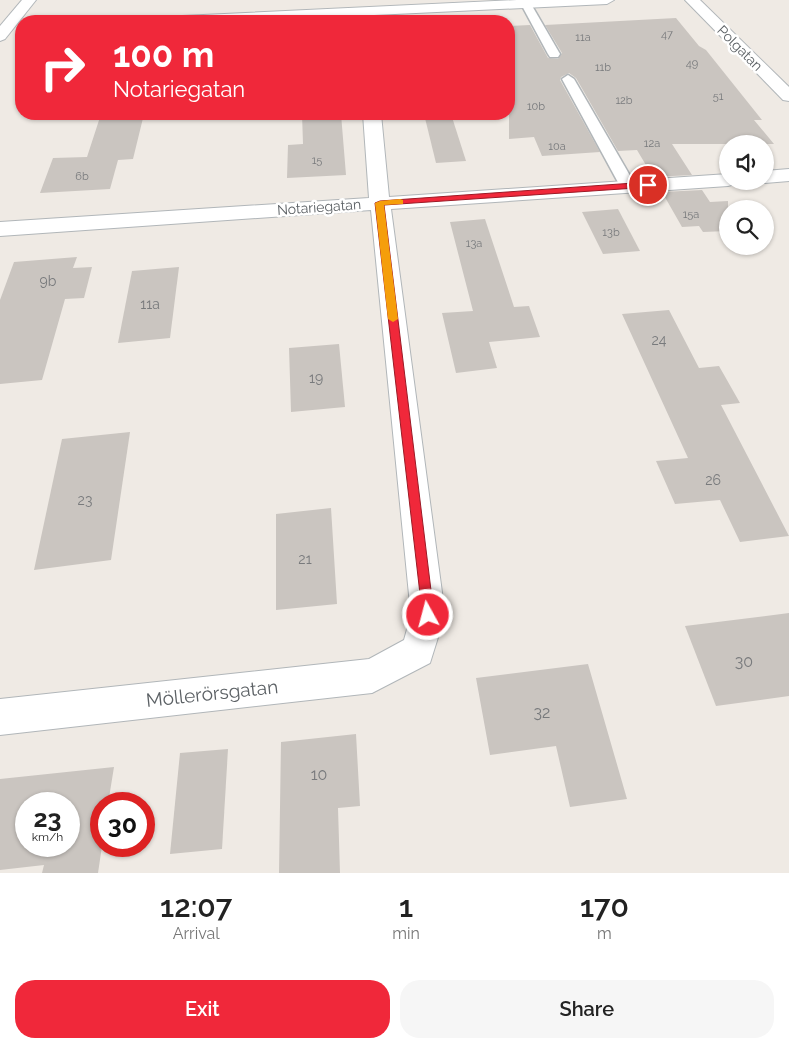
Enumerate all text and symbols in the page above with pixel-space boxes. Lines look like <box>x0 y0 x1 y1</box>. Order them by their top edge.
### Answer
street label: Polgatan <box>714 22 766 74</box>
house number: 47 <box>661 28 673 41</box>
house number: 11a <box>575 31 591 44</box>
text: 100 m <box>113 34 214 75</box>
icon: right <box>30 35 95 100</box>
house number: 49 <box>686 57 698 70</box>
house number: 11b <box>595 61 611 74</box>
text: Notariegatan <box>113 76 245 102</box>
house number: 51 <box>713 90 724 103</box>
house number: 12b <box>615 94 633 107</box>
house number: 10b <box>527 100 545 113</box>
map controls <box>719 135 774 255</box>
button: sound <box>719 135 774 190</box>
house number: 12a <box>644 137 660 150</box>
house number: 10a <box>548 140 566 153</box>
house number: 15 <box>312 154 322 167</box>
pin <box>627 164 669 206</box>
house number: 6b <box>75 170 89 183</box>
icon: arrive <box>634 171 662 199</box>
street label: Notariegatan <box>276 196 362 218</box>
button: search <box>719 200 774 255</box>
house number: 15a <box>683 208 699 221</box>
house number: 13b <box>602 226 620 239</box>
house number: 13a <box>466 237 482 250</box>
house number: 9b <box>40 273 57 289</box>
house number: 11a <box>140 296 160 312</box>
house number: 24 <box>652 332 667 348</box>
house number: 19 <box>309 370 323 386</box>
house number: 26 <box>705 472 721 488</box>
house number: 23 <box>78 492 92 508</box>
house number: 21 <box>298 551 312 567</box>
position arrow <box>401 588 453 640</box>
house number: 30 <box>735 652 753 671</box>
street label: Möllerörsgatan <box>145 675 279 711</box>
house number: 32 <box>534 703 550 722</box>
house number: 10 <box>311 765 327 784</box>
speed limit sign: 30 <box>90 792 155 857</box>
text: 23 <box>33 803 62 833</box>
text: km/h <box>32 830 63 844</box>
text: 12:07 <box>160 889 232 924</box>
text: 1 <box>399 889 413 924</box>
text: 170 <box>580 889 629 924</box>
text: Arrival <box>173 924 220 943</box>
text: min <box>392 924 420 943</box>
text: m <box>597 924 612 943</box>
button: Exit <box>15 980 390 1038</box>
button: Share <box>400 980 774 1038</box>

